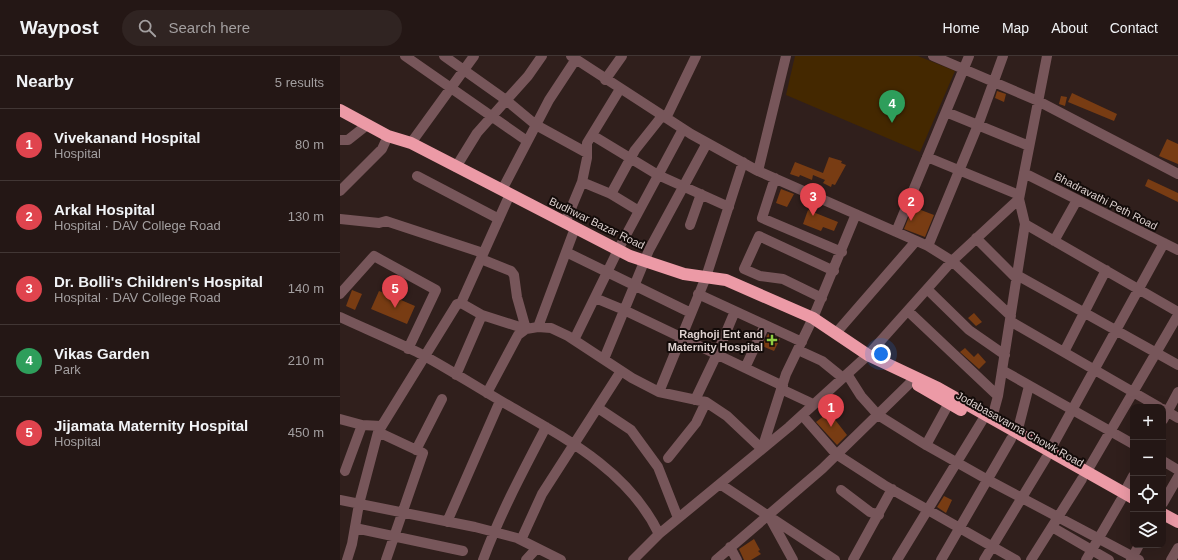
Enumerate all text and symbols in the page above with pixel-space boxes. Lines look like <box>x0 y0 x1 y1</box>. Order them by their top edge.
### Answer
search box <box>122 10 402 46</box>
text: Waypost <box>20 17 98 38</box>
icon: search <box>136 17 158 39</box>
text: Search here <box>168 19 250 36</box>
text: Home <box>943 20 980 36</box>
text: Map <box>1002 20 1029 36</box>
text: About <box>1051 20 1088 36</box>
text: Contact <box>1110 20 1158 36</box>
text: Nearby <box>16 72 74 91</box>
text: 5 results <box>275 75 324 90</box>
pin: 4 <box>879 90 905 123</box>
text: Vivekanand Hospital <box>54 129 200 146</box>
text: 1 <box>25 137 33 152</box>
text: 80 m <box>295 137 324 152</box>
text: Hospital <box>54 146 101 161</box>
street label: Bhadravathi Peth Road <box>1053 170 1159 232</box>
pin: 3 <box>800 183 826 216</box>
pin: 2 <box>898 188 924 221</box>
street label: Budhwar Bazar Road <box>547 195 647 251</box>
text: Arkal Hospital <box>54 201 155 218</box>
text: 2 <box>25 209 33 224</box>
text: 130 m <box>288 209 324 224</box>
text: Hospital · DAV College Road <box>54 218 221 233</box>
text: Dr. Bolli's Children's Hospital <box>54 273 263 290</box>
pin: 5 <box>382 275 408 308</box>
text: 3 <box>25 281 33 296</box>
text: 140 m <box>288 281 324 296</box>
text: Hospital · DAV College Road <box>54 290 221 305</box>
place label: Raghoji Ent and Maternity Hospital <box>668 328 763 353</box>
marker: Raghoji Ent and Maternity Hospital <box>766 334 778 346</box>
your location <box>871 344 891 364</box>
text: Vikas Garden <box>54 345 150 362</box>
text: 4 <box>25 353 33 368</box>
text: 210 m <box>288 353 324 368</box>
text: Park <box>54 362 81 377</box>
street label: Jodabasavanna Chowk Road <box>954 389 1086 469</box>
pin: 1 <box>818 394 844 427</box>
map controls <box>1130 404 1166 548</box>
button: + <box>1130 404 1166 440</box>
text: Jijamata Maternity Hospital <box>54 417 248 434</box>
text: 5 <box>25 425 33 440</box>
text: 450 m <box>288 425 324 440</box>
text: Hospital <box>54 434 101 449</box>
button: − <box>1130 440 1166 476</box>
button: locate <box>1130 476 1166 512</box>
button: layers <box>1130 512 1166 548</box>

